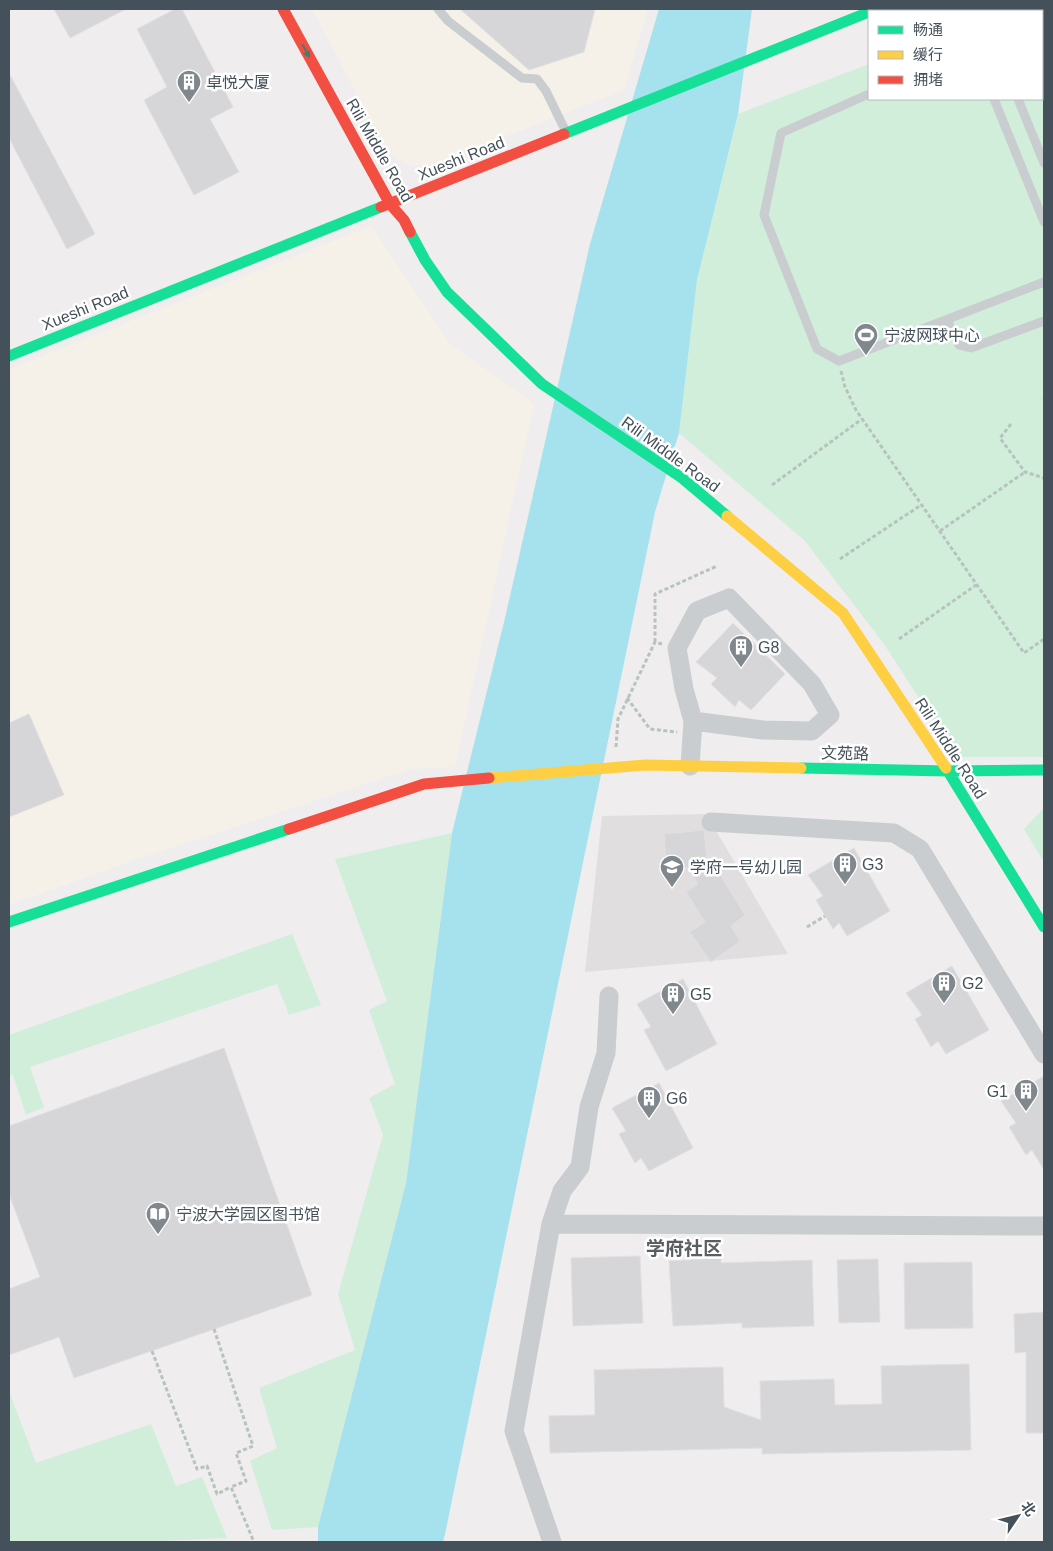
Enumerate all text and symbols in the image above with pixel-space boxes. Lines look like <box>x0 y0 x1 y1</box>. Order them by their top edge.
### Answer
legend <box>868 10 1043 100</box>
text: 畅通 <box>913 21 943 38</box>
one-way arrow <box>302 45 311 58</box>
text: 缓行 <box>913 46 943 63</box>
building icon: 卓悦大厦 <box>176 69 202 103</box>
text: 拥堵 <box>913 71 943 88</box>
place label: 卓悦大厦 <box>206 74 270 91</box>
street label: Rili Middle Road <box>343 96 416 205</box>
street label: Xueshi Road <box>416 133 507 184</box>
street label: Xueshi Road <box>40 283 131 334</box>
sports icon: 宁波网球中心 <box>853 322 879 356</box>
place label: 宁波网球中心 <box>884 327 980 344</box>
street label: Rili Middle Road <box>619 413 723 496</box>
building icon: G8 <box>728 634 754 668</box>
place label: G8 <box>758 639 779 656</box>
street label: Rili Middle Road <box>912 695 989 802</box>
street label: 文苑路 <box>821 745 869 762</box>
building icon: G3 <box>832 851 858 885</box>
school or university icon: 学府一号幼儿园 <box>659 854 685 888</box>
place label: G3 <box>862 856 883 873</box>
place label: 学府一号幼儿园 <box>690 859 802 876</box>
building icon: G2 <box>931 970 957 1004</box>
place label: G2 <box>962 975 983 992</box>
building icon: G5 <box>660 981 686 1015</box>
place label: G5 <box>690 986 711 1003</box>
building icon: G1 <box>1013 1078 1039 1112</box>
place label: G1 <box>987 1083 1008 1100</box>
building icon: G6 <box>636 1085 662 1119</box>
place label: G6 <box>666 1090 687 1107</box>
library icon: 宁波大学园区图书馆 <box>145 1201 171 1235</box>
place label: 宁波大学园区图书馆 <box>176 1206 320 1223</box>
district label: 学府社区 <box>646 1238 722 1259</box>
north arrow <box>993 1491 1043 1541</box>
text: 北 <box>1018 1498 1039 1519</box>

